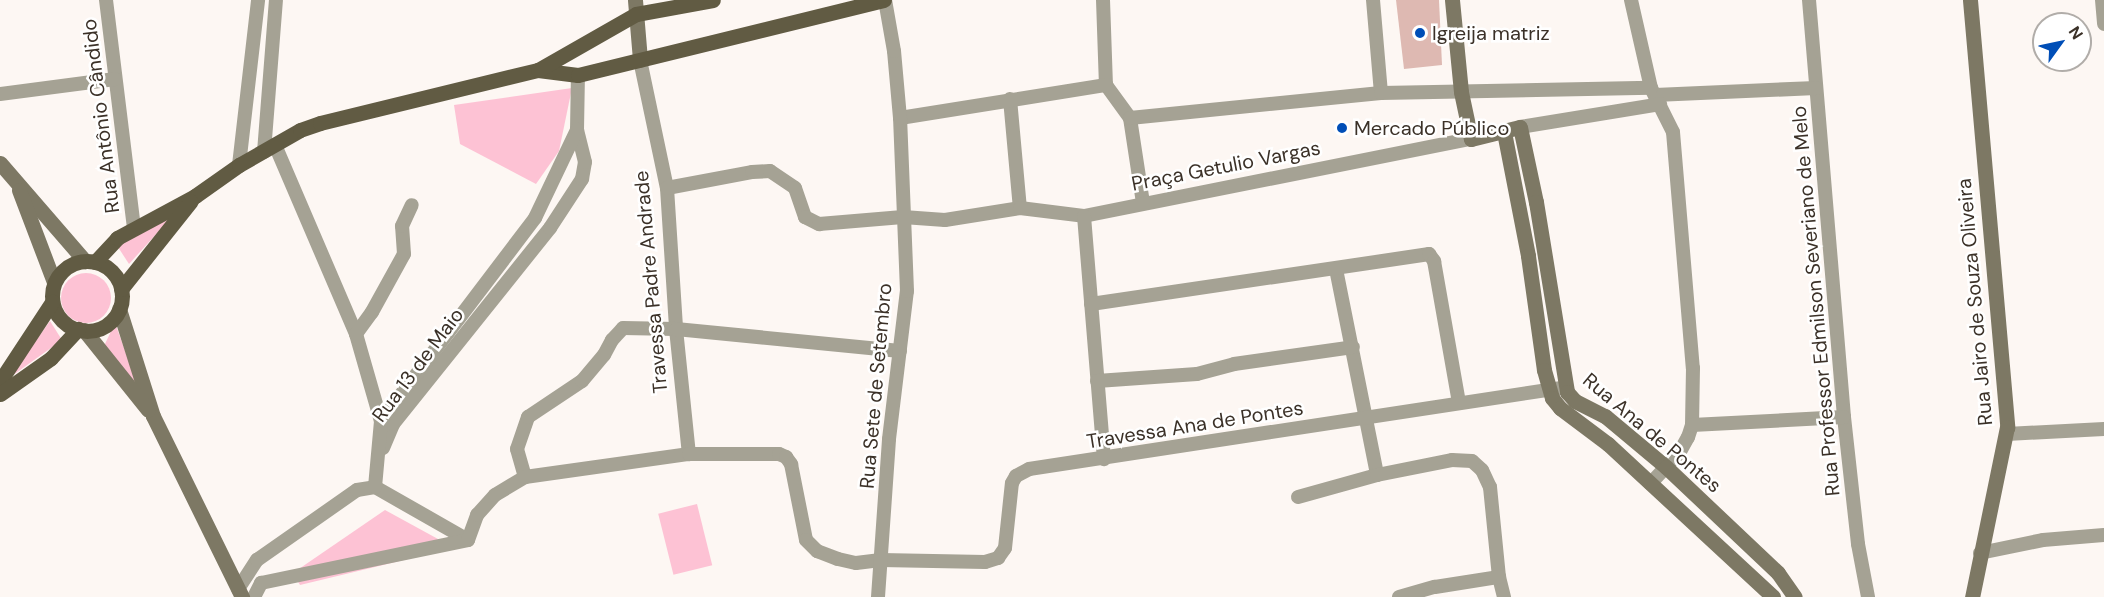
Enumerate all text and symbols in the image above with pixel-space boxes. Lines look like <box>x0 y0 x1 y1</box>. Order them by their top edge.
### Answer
north arrow <box>2032 12 2092 72</box>
street label: Rua Antônio Cândido <box>77 17 125 215</box>
place label: Igreija matriz <box>1432 21 1550 45</box>
text: N <box>2064 22 2088 44</box>
marker: Igreija matriz <box>1413 26 1427 40</box>
street label: Rua Professor Edmilson Severiano de Melo <box>1787 105 1845 497</box>
place label: Mercado Público <box>1354 116 1509 140</box>
marker: Mercado Público <box>1335 121 1349 135</box>
street label: Praça Getulio Vargas <box>1130 136 1322 196</box>
street label: Travessa Padre Andrade <box>629 170 673 394</box>
street label: Rua Jairo de Souza Oliveira <box>1952 177 1998 427</box>
street label: Rua Sete de Setembro <box>855 282 897 490</box>
street label: Rua 13 de Maio <box>367 303 469 427</box>
street label: Rua Ana de Pontes <box>1578 368 1726 498</box>
street label: Travessa Ana de Pontes <box>1085 396 1305 454</box>

